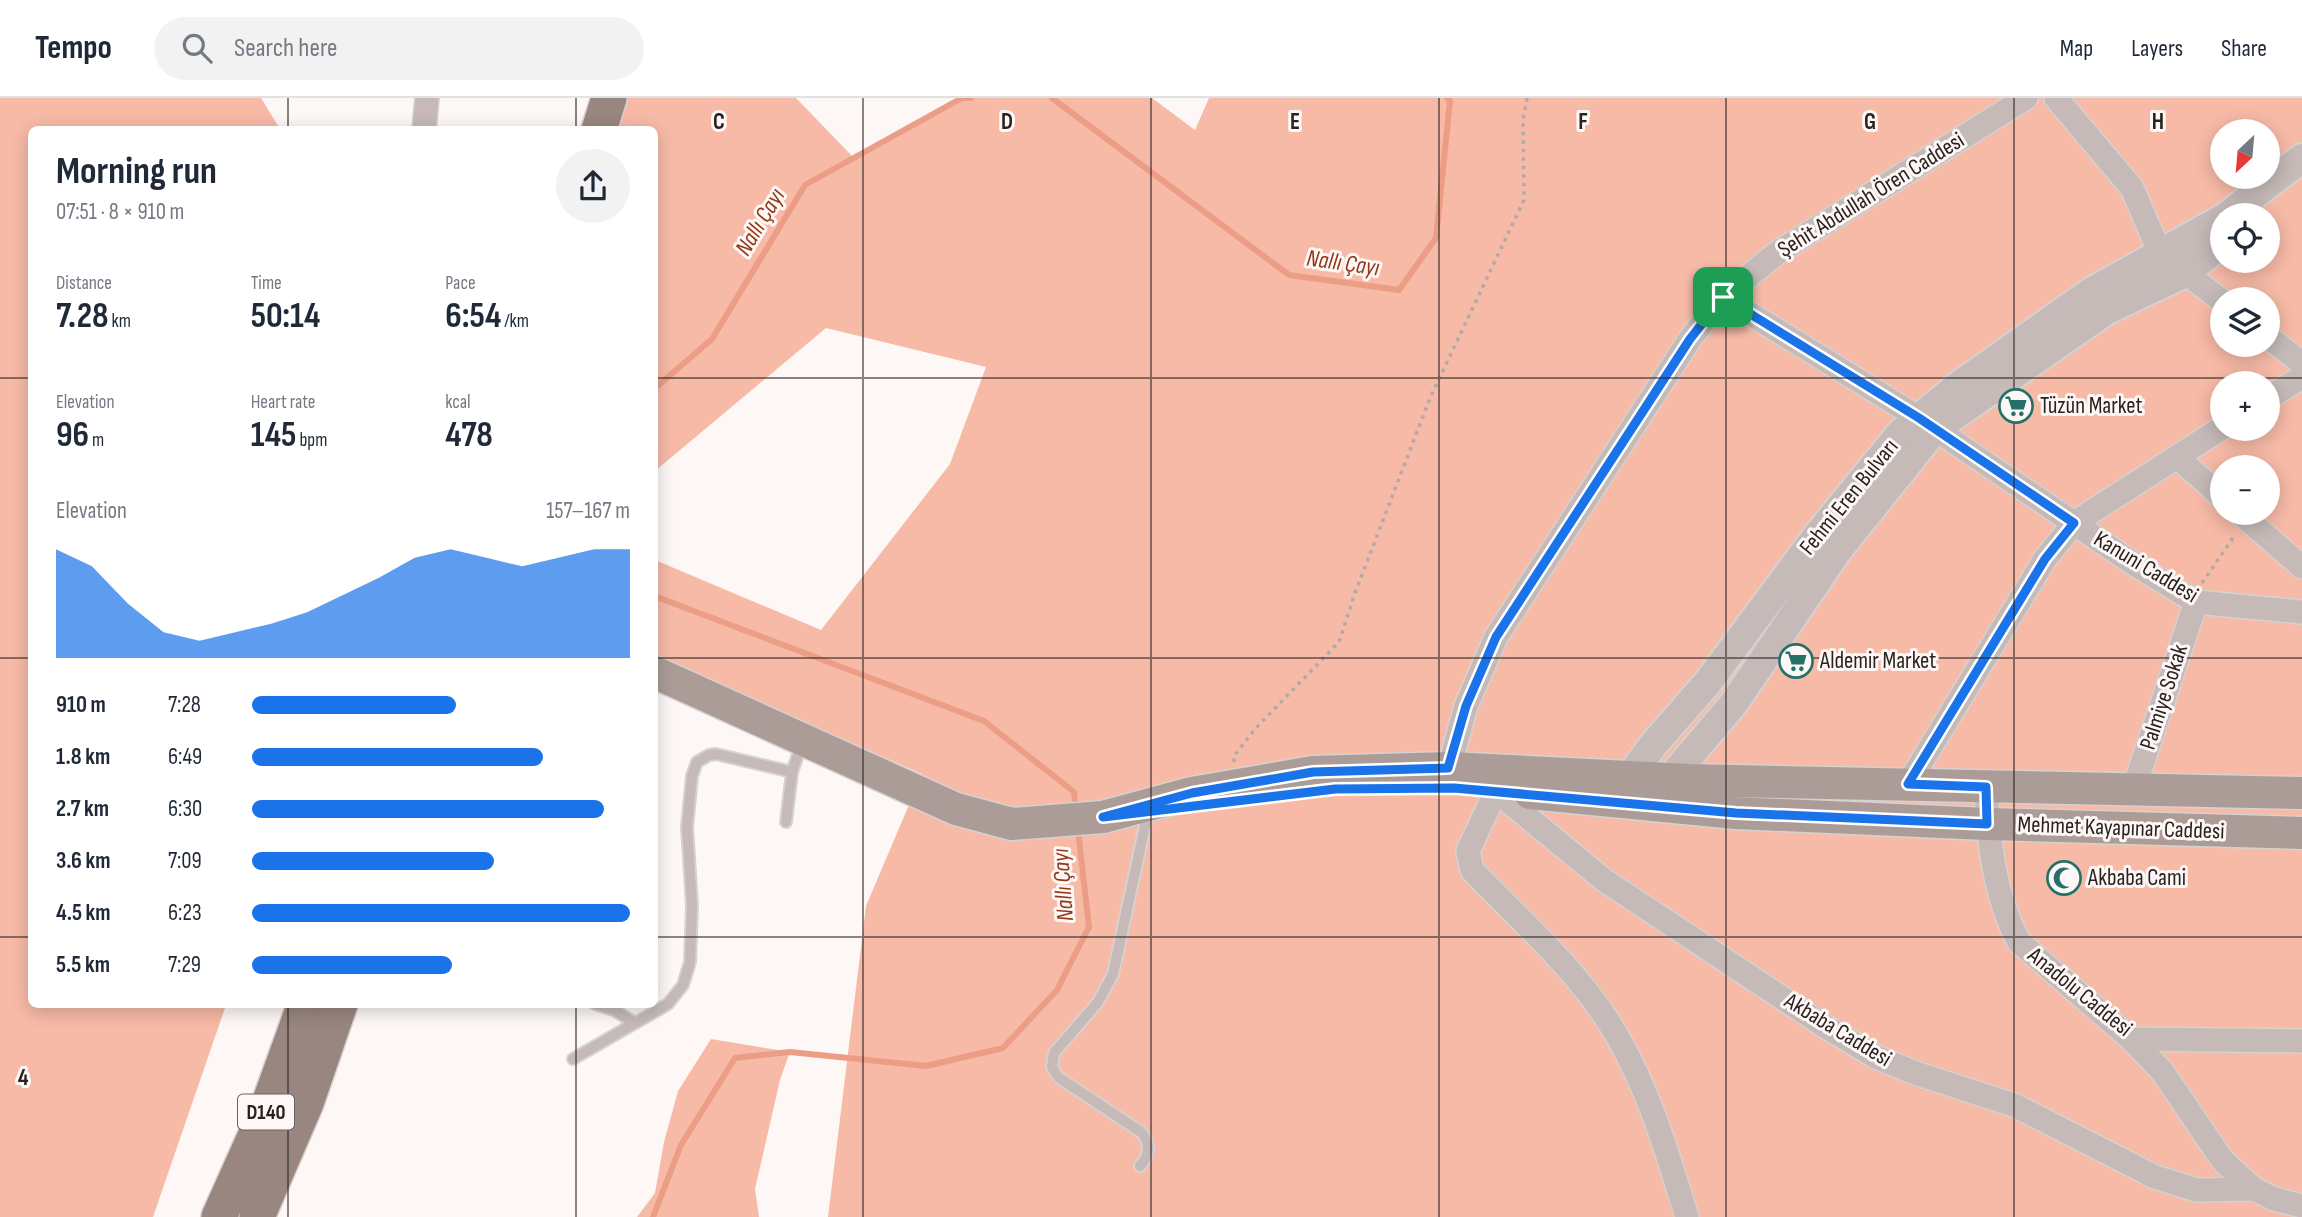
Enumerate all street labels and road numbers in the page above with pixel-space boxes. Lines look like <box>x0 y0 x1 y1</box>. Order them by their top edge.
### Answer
street label: Şehit Abdullah Ören Caddesi <box>1773 126 1969 264</box>
street label: Fehmi Eren Bulvarı <box>1794 433 1904 561</box>
street label: Kanuni Caddesi <box>2089 525 2203 609</box>
street label: Palmiye Sokak <box>2134 641 2194 753</box>
street label: Mehmet Kayapınar Caddesi <box>2017 810 2225 846</box>
street label: Anadolu Caddesi <box>2021 941 2138 1043</box>
street label: Akbaba Caddesi <box>1779 987 1897 1073</box>
road number: D140 <box>238 1094 294 1130</box>

